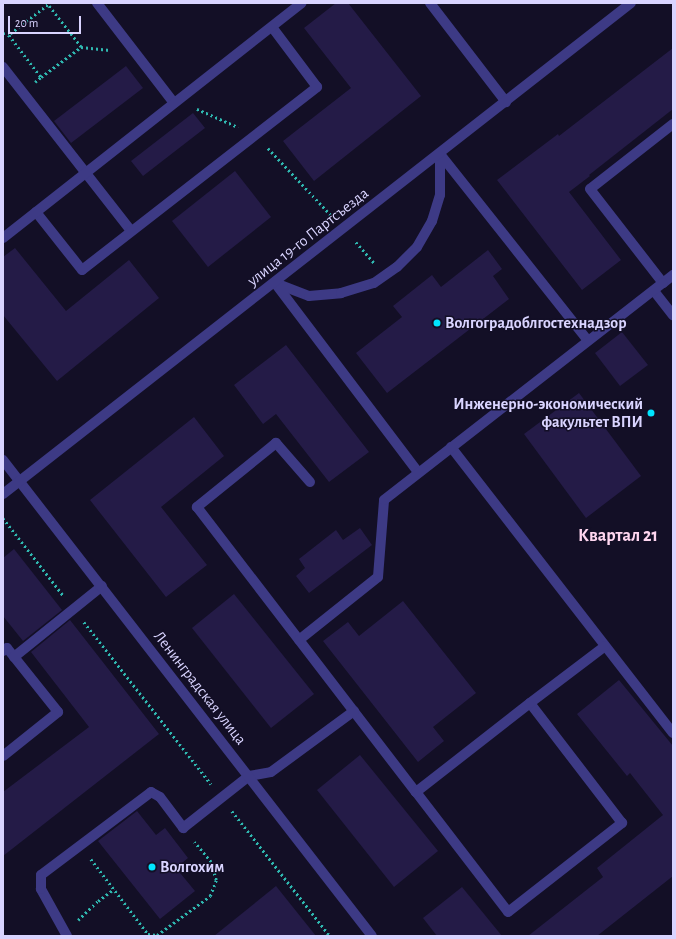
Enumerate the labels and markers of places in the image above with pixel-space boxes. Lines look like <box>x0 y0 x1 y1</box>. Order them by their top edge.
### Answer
place label: Волгоградоблгостехнадзор <box>445 313 627 333</box>
marker: Волгоградоблгостехнадзор <box>432 318 442 328</box>
place label: Инженерно-экономический факультет ВПИ <box>453 394 643 432</box>
marker: Инженерно-экономический факультет ВПИ <box>646 408 656 418</box>
place label: Волгохим <box>160 857 224 877</box>
marker: Волгохим <box>147 862 157 872</box>

